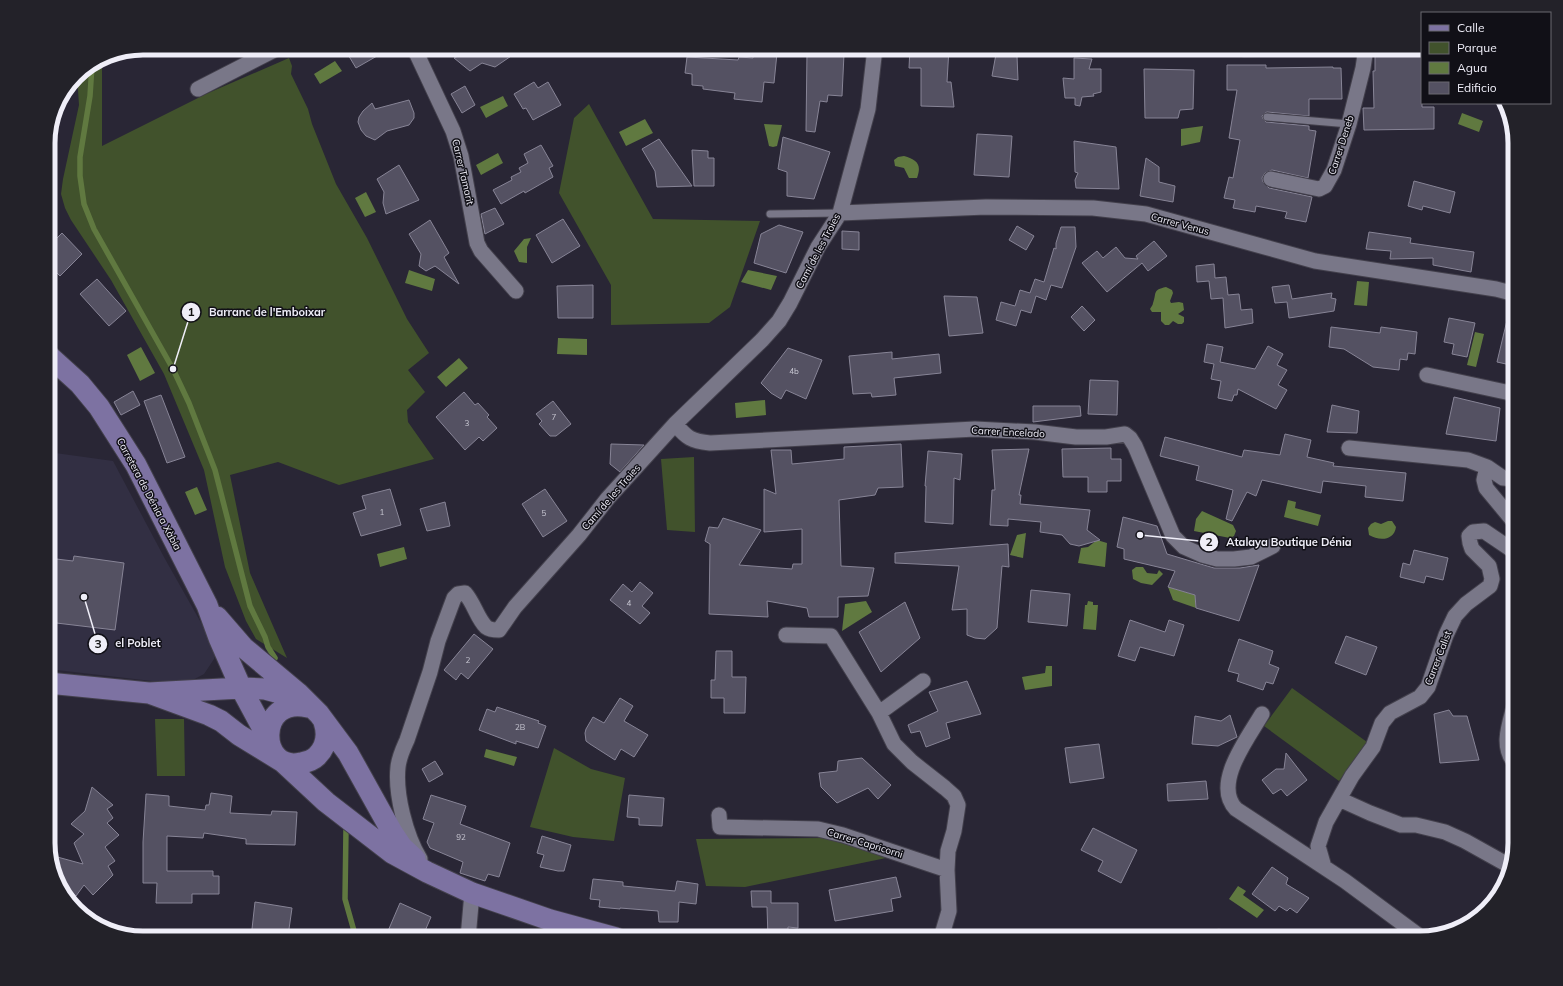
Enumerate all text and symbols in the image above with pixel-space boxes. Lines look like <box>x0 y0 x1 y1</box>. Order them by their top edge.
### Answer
legend <box>1421 12 1551 104</box>
text: Calle <box>1457 20 1484 35</box>
text: Parque <box>1457 40 1497 55</box>
text: Agua <box>1457 60 1487 75</box>
text: Edificio <box>1457 80 1497 95</box>
street label: Carrer Deneb <box>1325 114 1357 176</box>
street label: Carrer Tamarit <box>449 138 477 207</box>
street label: Carrer Venus <box>1149 210 1211 238</box>
street label: Camí de les Troies <box>793 211 843 291</box>
callout: Barranc de l'Emboixar <box>181 300 333 323</box>
text: 1 <box>187 304 195 319</box>
text: Barranc de l'Emboixar <box>209 305 326 319</box>
house number: 4b <box>789 366 799 376</box>
house number: 7 <box>552 412 557 422</box>
house number: 3 <box>465 418 470 428</box>
street label: Carrer Encelado <box>971 424 1045 440</box>
street label: Carretera de Dénia a Xàbia <box>114 435 184 553</box>
street label: Camí de les Troies <box>579 461 643 533</box>
house number: 1 <box>380 507 385 517</box>
house number: 5 <box>542 508 547 518</box>
callout: Atalaya Boutique Dénia <box>1199 530 1360 553</box>
text: 2 <box>1205 534 1213 549</box>
text: Atalaya Boutique Dénia <box>1226 535 1352 549</box>
house number: 4 <box>627 598 632 608</box>
street label: Carrer Calist <box>1422 628 1455 687</box>
callout: el Poblet <box>88 632 169 655</box>
text: 3 <box>94 636 102 651</box>
text: el Poblet <box>115 636 161 650</box>
house number: 2 <box>466 655 471 665</box>
house number: 2B <box>515 722 525 732</box>
street label: Carrer Capricorni <box>825 825 905 861</box>
house number: 92 <box>456 832 466 842</box>

